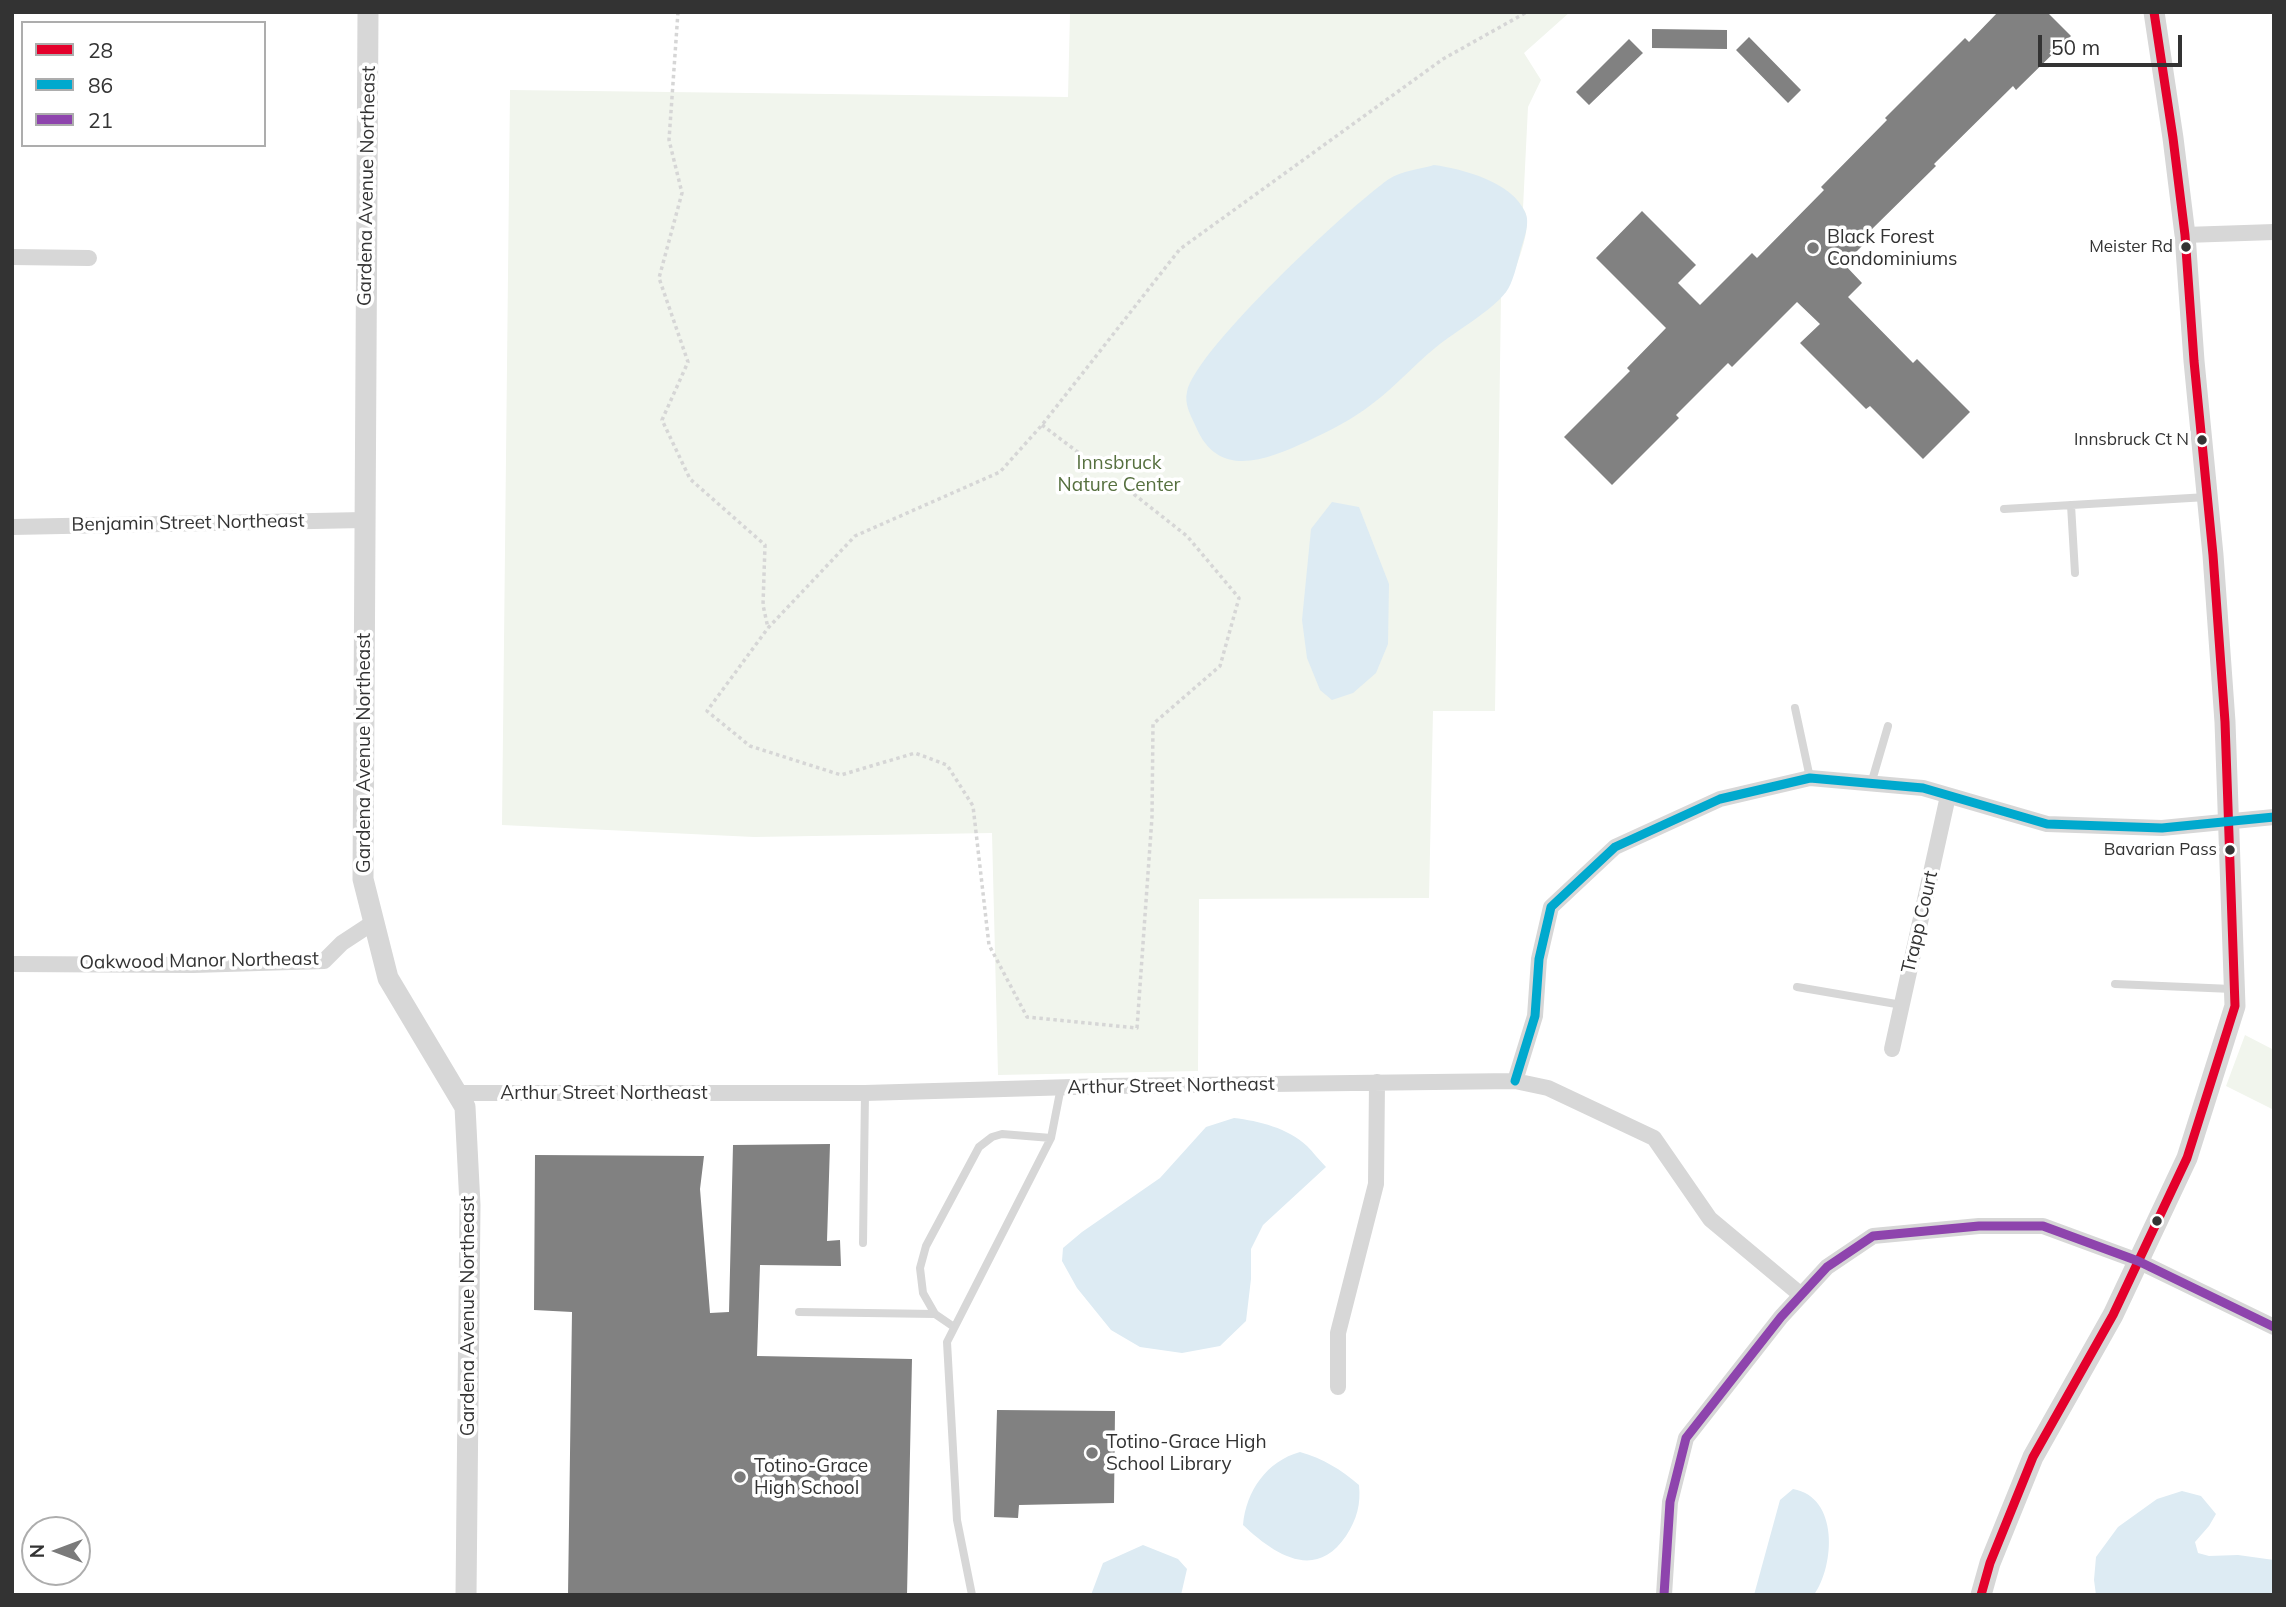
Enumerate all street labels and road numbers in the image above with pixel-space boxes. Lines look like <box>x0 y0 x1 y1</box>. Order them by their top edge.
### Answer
street label: Gardena Avenue Northeast <box>354 66 380 306</box>
street label: Benjamin Street Northeast <box>71 510 305 536</box>
street label: Gardena Avenue Northeast <box>353 633 375 873</box>
street label: Trapp Court <box>1897 869 1943 975</box>
street label: Oakwood Manor Northeast <box>79 948 319 974</box>
street label: Arthur Street Northeast <box>1067 1073 1275 1099</box>
street label: Arthur Street Northeast <box>500 1082 708 1104</box>
street label: Gardena Avenue Northeast <box>457 1196 479 1436</box>

